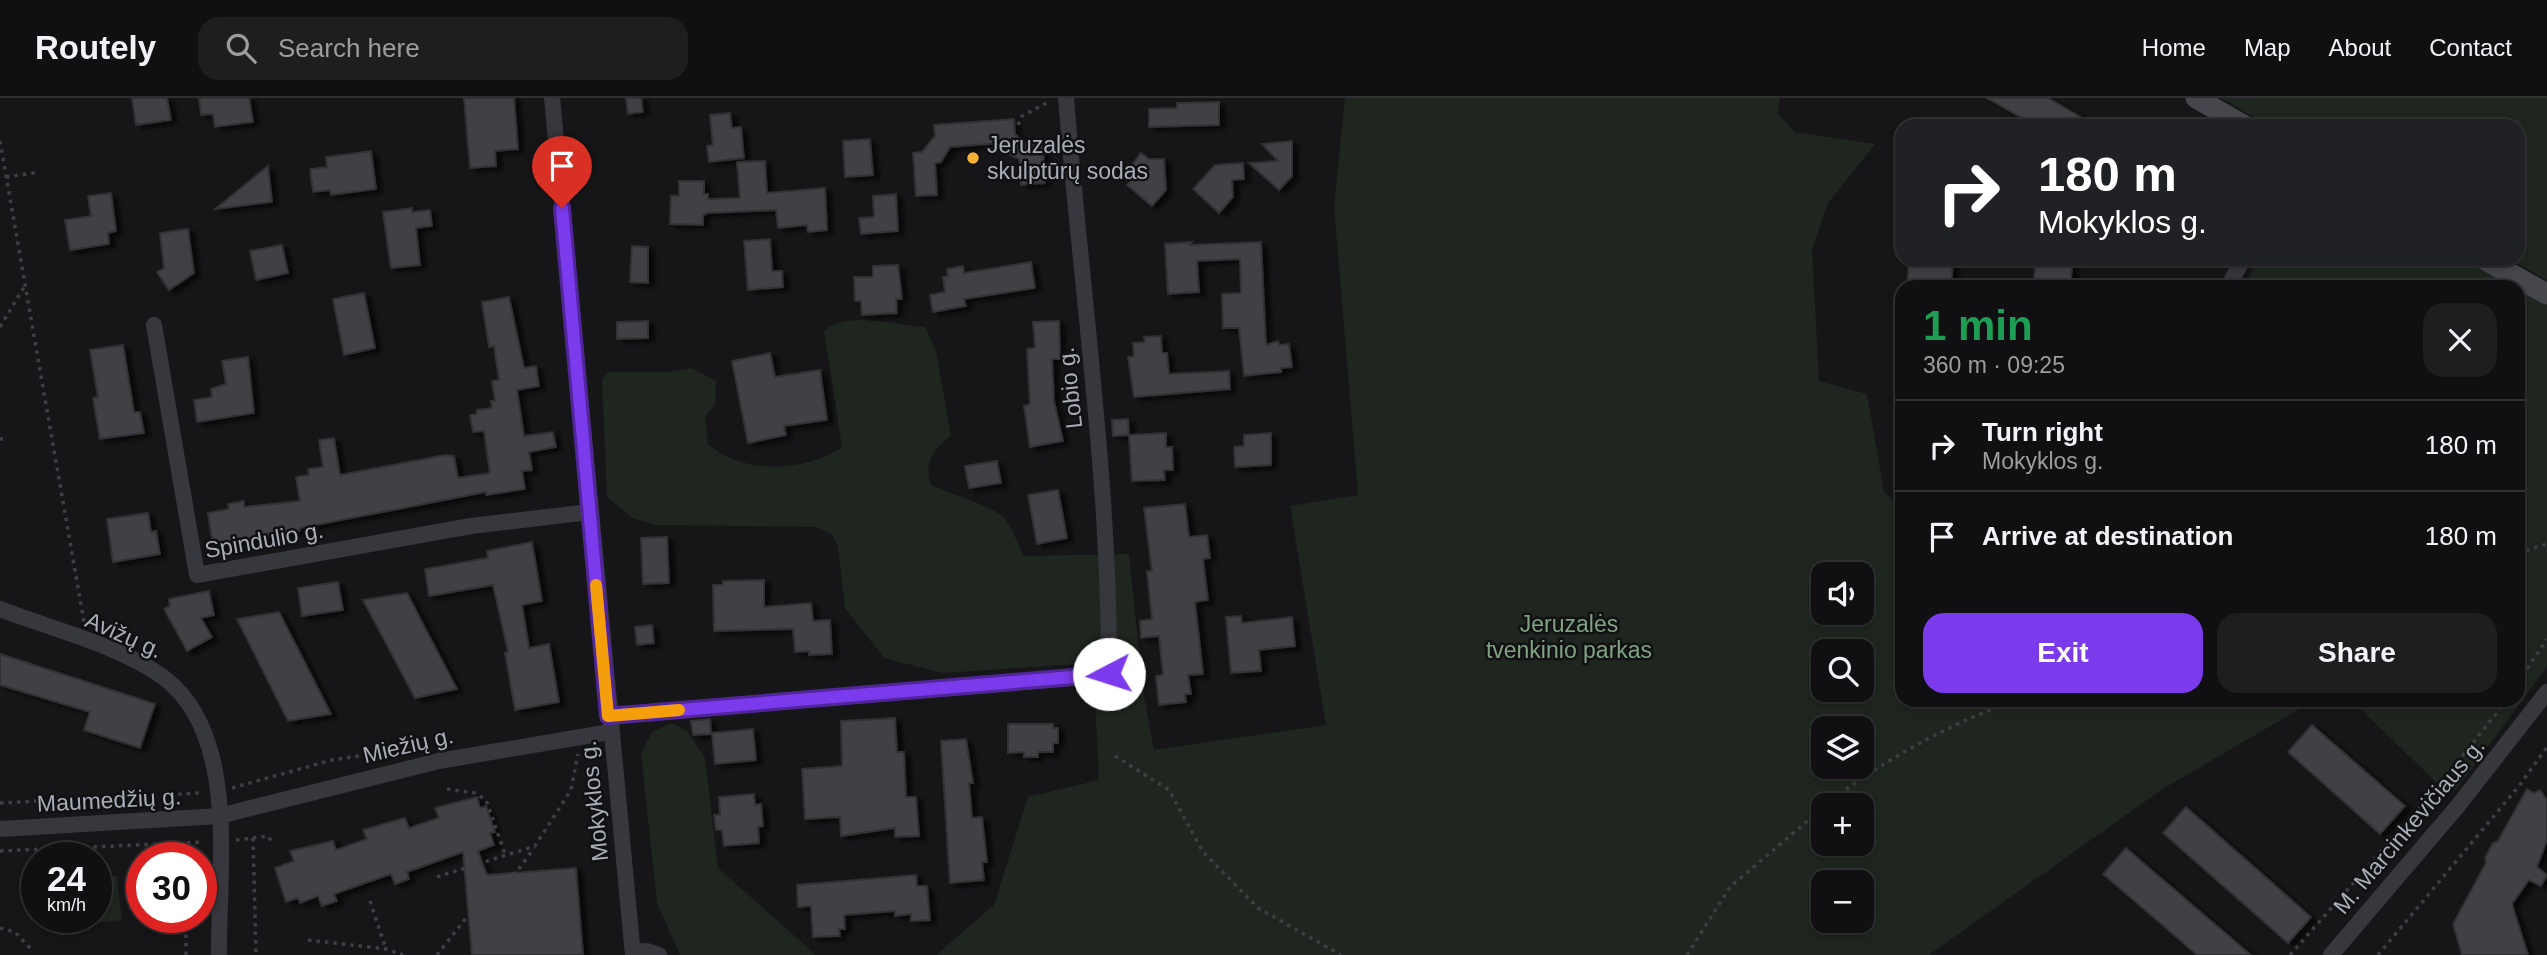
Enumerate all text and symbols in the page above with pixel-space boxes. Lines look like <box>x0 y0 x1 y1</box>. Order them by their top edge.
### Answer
search box <box>198 17 688 80</box>
text: Routely <box>35 29 156 66</box>
icon: search <box>222 29 260 67</box>
text: Search here <box>278 33 420 63</box>
text: Home <box>2142 34 2206 61</box>
text: Map <box>2244 34 2291 61</box>
text: About <box>2329 34 2391 61</box>
text: Contact <box>2429 34 2512 61</box>
place label: Jeruzalės skulptūrų sodas <box>987 132 1148 184</box>
pin <box>532 136 592 208</box>
icon: arrive <box>543 147 581 185</box>
icon: right <box>1923 147 2014 238</box>
text: 180 m <box>2038 147 2177 201</box>
marker: Jeruzalės skulptūrų sodas <box>965 150 981 166</box>
text: Mokyklos g. <box>2038 204 2207 240</box>
text: 1 min <box>1923 302 2033 349</box>
button: close <box>2423 303 2497 377</box>
street label: Lobio g. <box>1053 346 1087 430</box>
text: 360 m · 09:25 <box>1923 352 2065 378</box>
text: Turn right <box>1982 417 2103 447</box>
icon: right <box>1923 427 1961 465</box>
text: 180 m <box>2425 430 2497 460</box>
text: Mokyklos g. <box>1982 448 2103 474</box>
street label: Spindulio g. <box>203 517 325 563</box>
icon: arrive <box>1923 518 1961 556</box>
text: Arrive at destination <box>1982 521 2233 551</box>
text: 180 m <box>2425 521 2497 551</box>
map controls <box>1811 562 1874 933</box>
button: sound <box>1811 562 1874 625</box>
street label: Avižų g. <box>82 607 166 663</box>
park label: Jeruzalės tvenkinio parkas <box>1486 611 1652 663</box>
button: Exit <box>1923 613 2203 693</box>
button: Share <box>2217 613 2497 693</box>
position arrow <box>1072 637 1146 711</box>
button: search <box>1811 639 1874 702</box>
button: layers <box>1811 716 1874 779</box>
street label: Miežių g. <box>360 722 456 768</box>
street label: M. Marcinkevičiaus g. <box>2328 733 2490 919</box>
street label: Mokyklos g. <box>575 739 613 863</box>
street label: Maumedžių g. <box>36 783 182 817</box>
button: + <box>1811 793 1874 856</box>
speed limit sign: 30 <box>126 842 217 933</box>
text: 24 <box>47 859 86 898</box>
button: − <box>1811 870 1874 933</box>
text: km/h <box>47 895 86 915</box>

